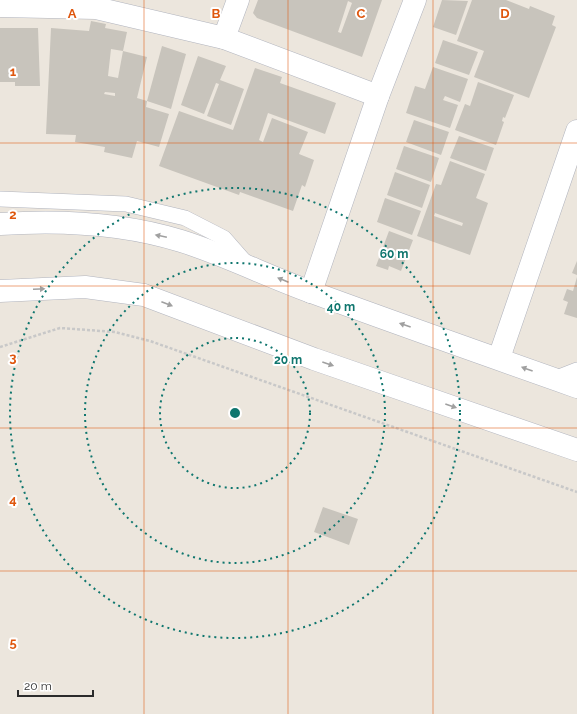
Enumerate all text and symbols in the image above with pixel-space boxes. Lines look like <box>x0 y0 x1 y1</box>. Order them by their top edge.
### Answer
text: A <box>68 6 77 21</box>
text: B <box>212 6 221 21</box>
text: C <box>357 6 366 21</box>
text: D <box>500 6 510 21</box>
text: 1 <box>10 64 17 79</box>
text: 2 <box>9 207 17 222</box>
one-way arrow <box>155 233 167 239</box>
text: 60 m <box>380 247 408 261</box>
one-way arrow <box>276 277 288 283</box>
one-way arrow <box>33 286 46 292</box>
text: 40 m <box>327 300 355 314</box>
one-way arrow <box>161 301 173 307</box>
one-way arrow <box>398 322 410 328</box>
text: 3 <box>9 350 17 365</box>
text: 20 m <box>274 353 302 367</box>
one-way arrow <box>322 361 334 367</box>
one-way arrow <box>521 366 533 372</box>
one-way arrow <box>445 403 457 409</box>
centre of rings <box>228 406 242 420</box>
text: 4 <box>9 492 17 507</box>
text: 5 <box>9 635 17 650</box>
scale bar <box>18 672 93 698</box>
text: 20 m <box>24 679 52 693</box>

